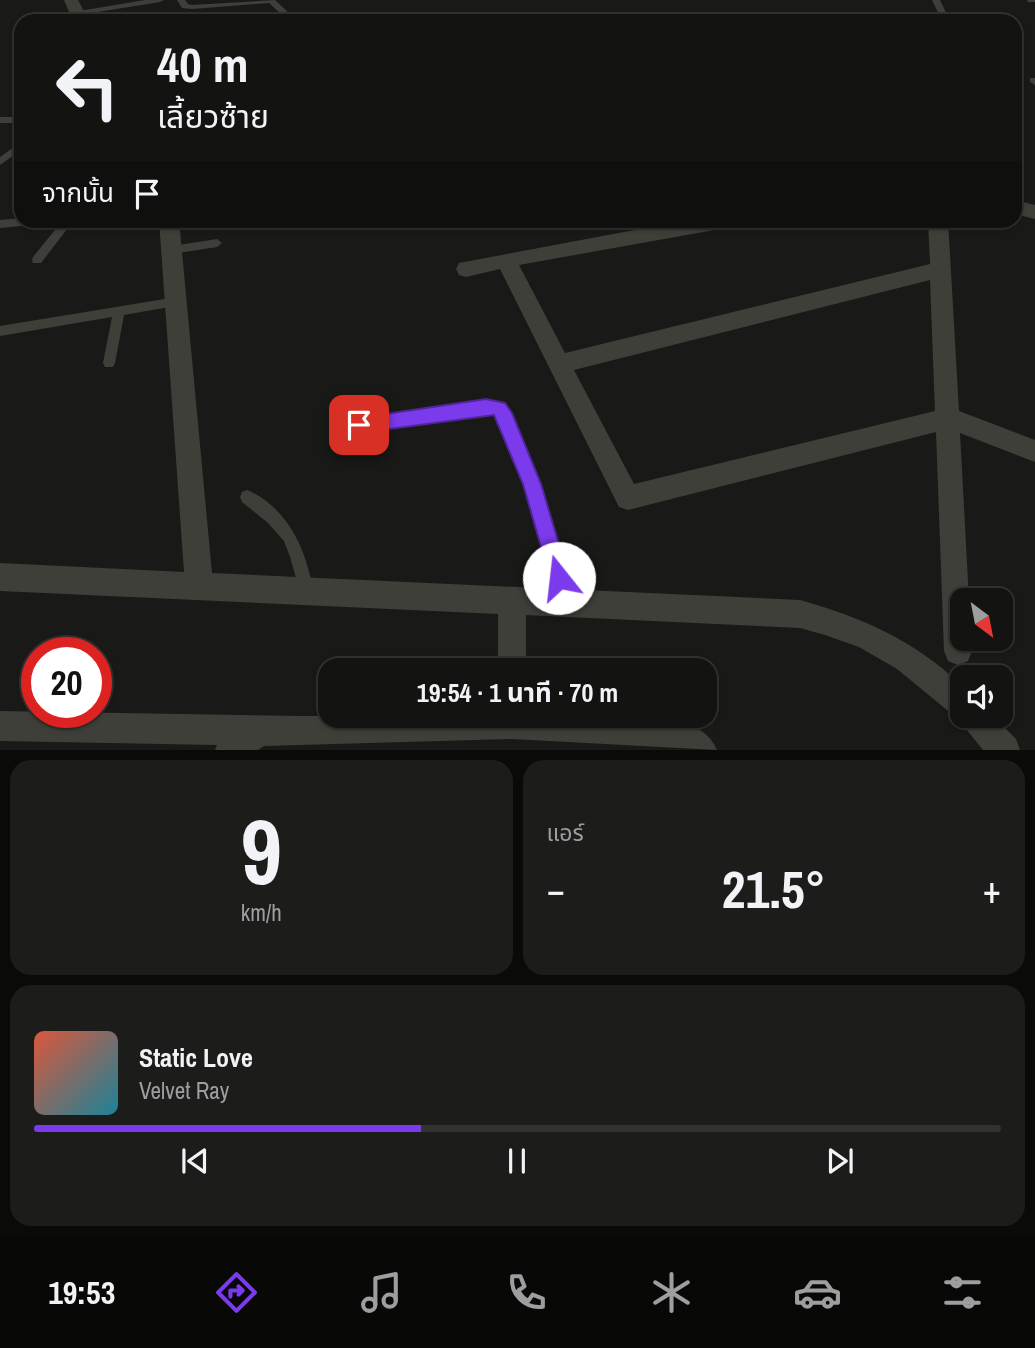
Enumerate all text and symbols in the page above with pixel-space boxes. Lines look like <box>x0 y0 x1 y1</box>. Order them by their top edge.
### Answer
text: 40 m <box>157 31 249 97</box>
icon: left <box>42 42 133 133</box>
text: เลี้ยวซ้าย <box>157 95 269 138</box>
text: จากนั้น <box>42 175 114 210</box>
icon: arrive <box>128 175 166 213</box>
pin <box>329 395 389 455</box>
icon: arrive <box>340 406 378 444</box>
position arrow <box>522 541 596 615</box>
north arrow <box>950 588 1013 651</box>
map controls <box>950 588 1013 728</box>
speed limit sign: 20 <box>21 637 112 728</box>
button: sound <box>950 665 1013 728</box>
text: 19:54 · 1 นาที · 70 m <box>417 675 618 710</box>
text: 9 <box>241 790 282 912</box>
text: แอร์ <box>547 817 584 848</box>
text: 21.5° <box>722 854 826 924</box>
text: − <box>547 864 565 915</box>
text: + <box>983 864 1001 915</box>
text: km/h <box>241 897 282 928</box>
text: Static Love <box>139 1040 253 1075</box>
text: Velvet Ray <box>139 1075 229 1106</box>
icon: previous <box>176 1142 214 1180</box>
icon: pause <box>498 1142 536 1180</box>
icon: next <box>821 1142 859 1180</box>
icon: directions <box>212 1268 261 1317</box>
icon: music <box>357 1268 406 1317</box>
icon: phone <box>502 1268 551 1317</box>
icon: climate <box>647 1268 696 1317</box>
icon: car <box>793 1268 842 1317</box>
icon: filters <box>938 1268 987 1317</box>
text: 19:53 <box>48 1271 115 1314</box>

